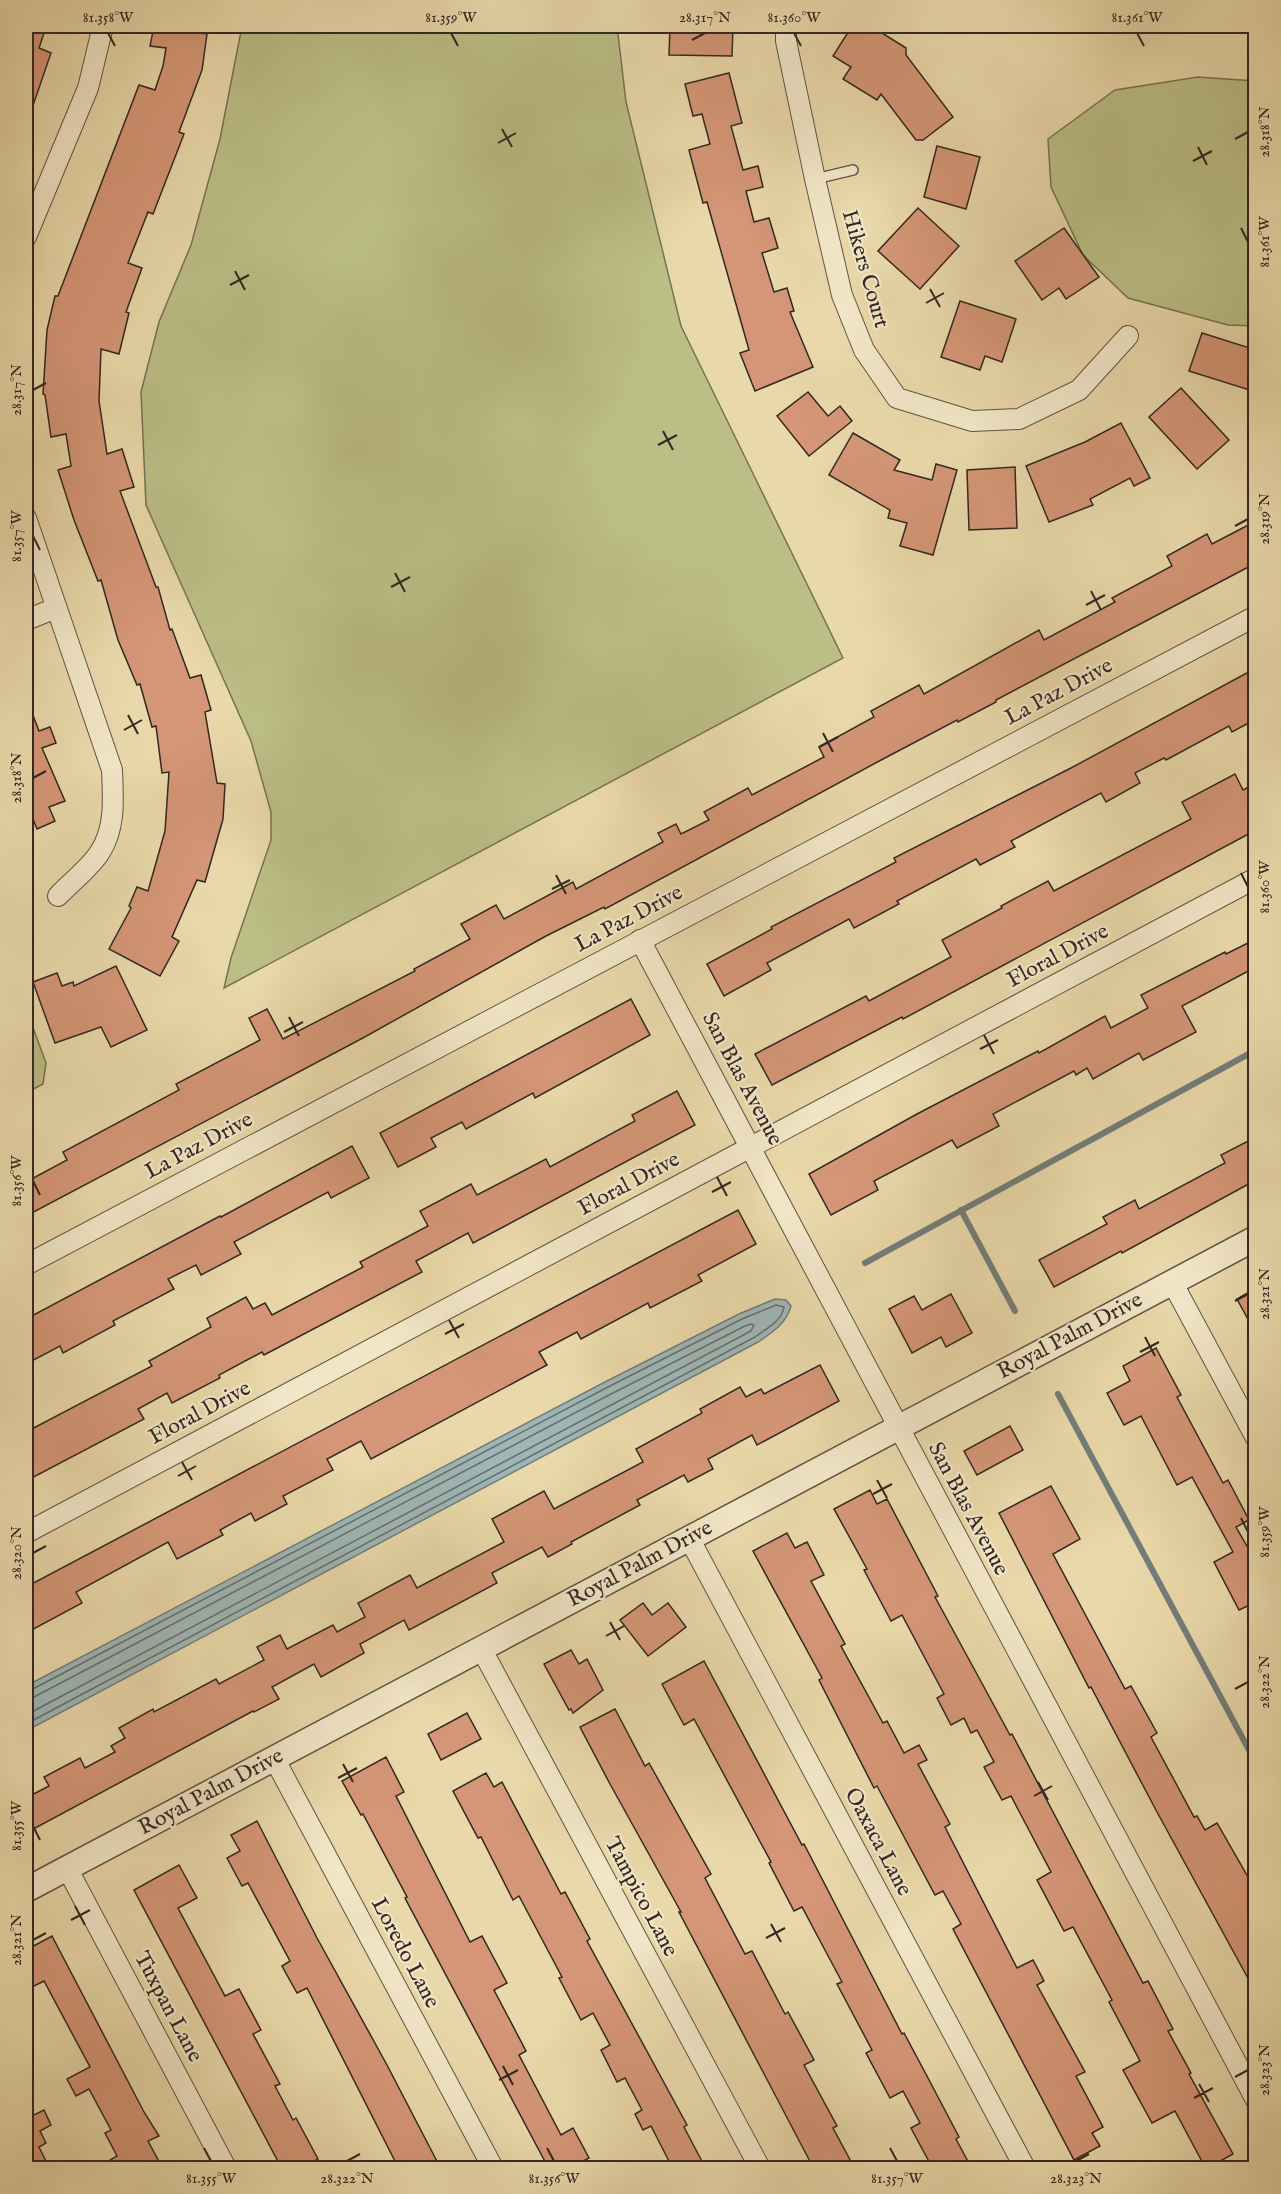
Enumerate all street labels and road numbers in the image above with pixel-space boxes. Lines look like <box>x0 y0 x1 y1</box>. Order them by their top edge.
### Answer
street label: Hikers Court <box>835 207 895 332</box>
street label: La Paz Drive <box>1000 652 1118 732</box>
street label: La Paz Drive <box>570 879 688 959</box>
street label: Floral Drive <box>1002 918 1114 994</box>
street label: San Blas Avenue <box>695 1007 789 1151</box>
street label: La Paz Drive <box>140 1106 258 1186</box>
street label: Floral Drive <box>573 1146 685 1222</box>
street label: Royal Palm Drive <box>993 1286 1147 1386</box>
street label: Floral Drive <box>144 1375 256 1451</box>
street label: San Blas Avenue <box>921 1437 1015 1581</box>
street label: Royal Palm Drive <box>563 1514 717 1614</box>
street label: Royal Palm Drive <box>134 1742 288 1842</box>
street label: Oaxaca Lane <box>838 1783 918 1901</box>
street label: Tampico Lane <box>598 1832 684 1962</box>
street label: Loredo Lane <box>364 1893 446 2013</box>
street label: Tuxpan Lane <box>127 1947 209 2067</box>

